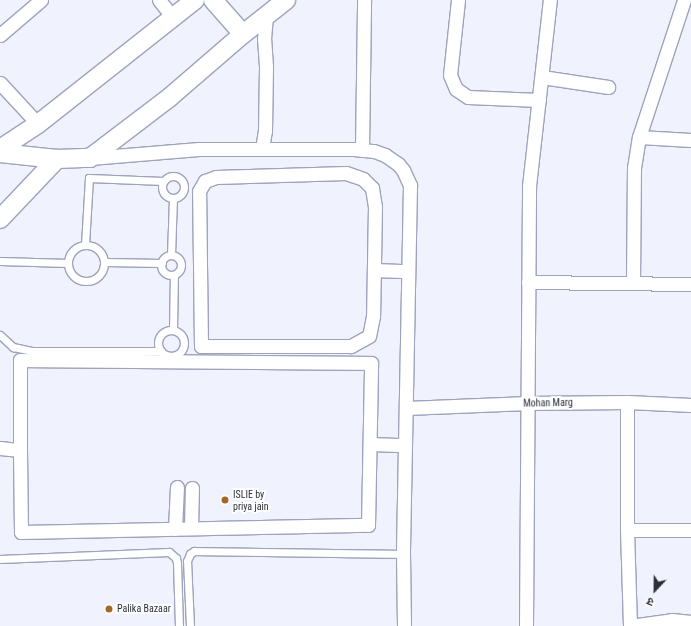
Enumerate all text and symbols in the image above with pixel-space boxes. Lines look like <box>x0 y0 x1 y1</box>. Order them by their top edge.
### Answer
street label: Mohan Marg <box>523 397 573 409</box>
place label: ISLIE by priya jain <box>233 488 269 512</box>
marker: ISLIE by priya jain <box>220 495 230 505</box>
north arrow <box>635 570 675 610</box>
text: उ <box>645 594 656 609</box>
place label: Palika Bazaar <box>117 603 171 615</box>
marker: Palika Bazaar <box>104 604 114 614</box>

